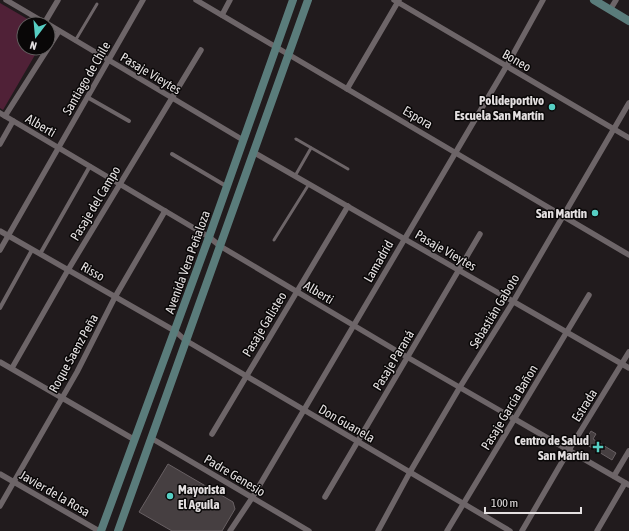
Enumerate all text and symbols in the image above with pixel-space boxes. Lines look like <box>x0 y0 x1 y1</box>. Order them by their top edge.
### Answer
north arrow <box>16 16 56 56</box>
text: N <box>28 39 38 52</box>
street label: Santiago de Chile <box>59 39 113 118</box>
street label: Boneo <box>500 46 534 75</box>
street label: Pasaje Vieytes <box>118 49 184 98</box>
place label: Polideportivo Escuela San Martín <box>455 93 544 123</box>
marker: Polideportivo Escuela San Martín <box>547 102 557 112</box>
street label: Espora <box>400 103 435 132</box>
street label: Alberti <box>23 111 58 140</box>
street label: Pasaje del Campo <box>67 163 124 243</box>
place label: San Martin <box>536 206 587 221</box>
marker: San Martin <box>590 208 600 218</box>
street label: Avenida Vera Peñaloza <box>162 209 213 316</box>
street label: Pasaje Vieytes <box>413 227 479 274</box>
street label: Lamadrid <box>361 238 396 285</box>
street label: Risso <box>78 259 107 284</box>
street label: Sebastián Gaboto <box>466 271 522 351</box>
street label: Alberti <box>301 278 336 307</box>
street label: Pasaje Galisteo <box>239 289 290 359</box>
street label: Roque Saenz Peña <box>46 311 101 395</box>
street label: Pasaje Paraná <box>370 327 417 393</box>
street label: Pasaje García Bañon <box>478 362 541 453</box>
street label: Estrada <box>569 386 600 424</box>
street label: Don Guanela <box>316 401 378 446</box>
place label: Centro de Salud San Martín <box>514 433 589 463</box>
marker: Centro de Salud San Martín <box>592 441 604 453</box>
street label: Padre Genesio <box>202 451 268 500</box>
street label: Javier de la Rosa <box>17 467 92 520</box>
place label: Mayorista El Aguila <box>178 482 225 512</box>
scale bar <box>485 489 581 515</box>
marker: Mayorista El Aguila <box>165 491 175 501</box>
text: 100 m <box>491 496 518 510</box>

